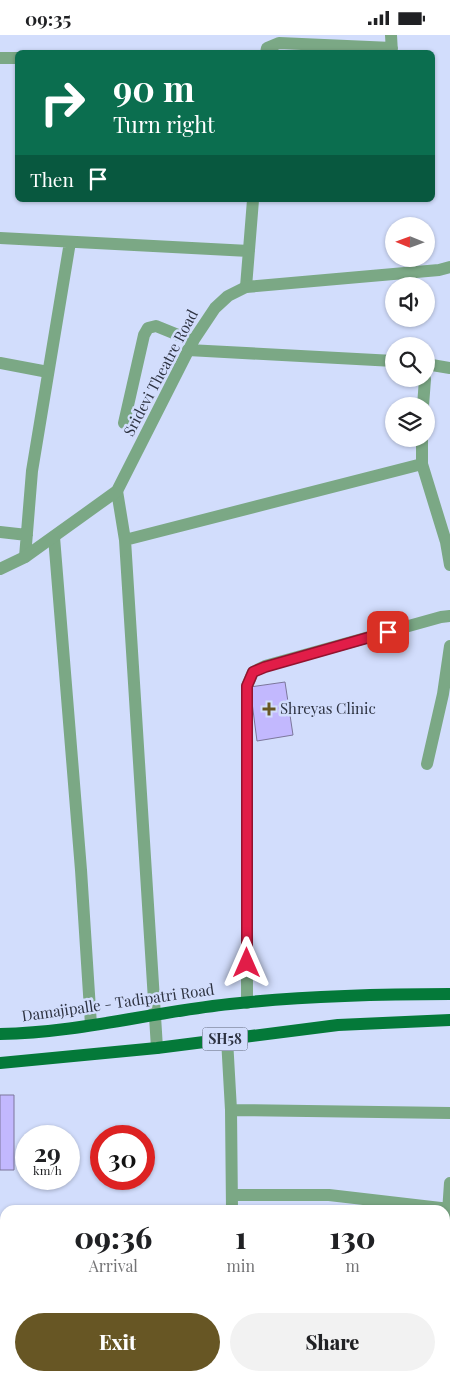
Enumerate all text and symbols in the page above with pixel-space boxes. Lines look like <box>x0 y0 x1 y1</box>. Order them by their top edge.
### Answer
text: 09:35 <box>25 5 71 31</box>
text: 90 m <box>113 64 195 111</box>
icon: right <box>30 70 95 135</box>
text: Turn right <box>113 109 215 139</box>
icon: arrive <box>84 165 112 193</box>
text: Then <box>30 166 74 192</box>
north arrow <box>385 217 435 267</box>
map controls <box>385 217 435 447</box>
button: sound <box>385 277 435 327</box>
street label: Sridevi Theatre Road <box>118 305 202 439</box>
button: search <box>385 337 435 387</box>
button: layers <box>385 397 435 447</box>
pin <box>367 611 409 653</box>
icon: arrive <box>374 618 402 646</box>
place label: Shreyas Clinic <box>280 698 376 718</box>
marker: Shreyas Clinic <box>262 702 276 716</box>
position arrow <box>220 936 272 988</box>
street label: Damajipalle - Tadipatri Road <box>20 979 216 1025</box>
road number: SH58 <box>202 1027 248 1051</box>
speed limit sign: 30 <box>90 1125 155 1190</box>
text: 29 <box>34 1135 61 1168</box>
text: km/h <box>33 1162 62 1178</box>
text: 09:36 <box>74 1217 152 1257</box>
text: 1 <box>235 1217 247 1257</box>
text: 130 <box>329 1217 376 1257</box>
text: Arrival <box>89 1255 138 1276</box>
text: min <box>227 1255 255 1276</box>
text: m <box>345 1255 360 1276</box>
button: Exit <box>15 1313 220 1371</box>
button: Share <box>230 1313 435 1371</box>

